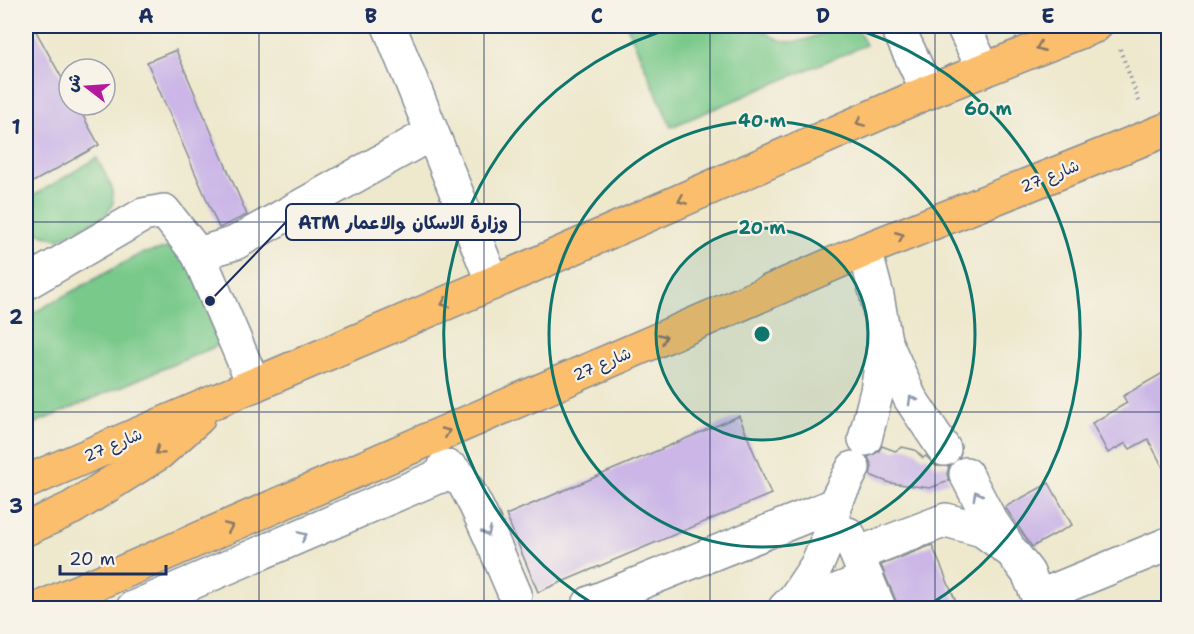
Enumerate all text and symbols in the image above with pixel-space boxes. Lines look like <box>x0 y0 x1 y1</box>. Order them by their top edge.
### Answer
text: A <box>138 3 154 29</box>
text: B <box>365 3 377 29</box>
text: C <box>591 3 603 29</box>
text: D <box>816 3 830 29</box>
text: E <box>1041 3 1055 29</box>
one-way arrow <box>1036 40 1047 52</box>
north arrow <box>57 57 117 117</box>
text: ش <box>61 71 86 94</box>
text: 60 m <box>964 97 1012 121</box>
text: 40 m <box>738 109 786 133</box>
text: 1 <box>11 114 21 140</box>
one-way arrow <box>856 115 867 127</box>
street label: شارع 27 <box>1018 155 1083 198</box>
one-way arrow <box>677 193 688 205</box>
callout: ATM وزارة الاسكان والاعمار <box>286 204 520 240</box>
text: ATM وزارة الاسكان والاعمار <box>298 211 508 235</box>
text: 20 m <box>738 216 786 240</box>
one-way arrow <box>894 231 905 243</box>
one-way arrow <box>440 296 451 308</box>
text: 2 <box>9 304 23 330</box>
centre of rings <box>752 324 772 344</box>
one-way arrow <box>657 333 668 345</box>
street label: شارع 27 <box>570 342 635 387</box>
one-way arrow <box>907 396 919 406</box>
street label: شارع 27 <box>81 423 146 468</box>
one-way arrow <box>440 427 451 439</box>
one-way arrow <box>155 444 166 455</box>
one-way arrow <box>973 491 984 502</box>
text: 3 <box>9 493 23 519</box>
one-way arrow <box>222 522 233 534</box>
one-way arrow <box>480 525 492 536</box>
one-way arrow <box>296 531 307 543</box>
scale bar <box>60 538 166 576</box>
text: 20 m <box>69 547 115 571</box>

